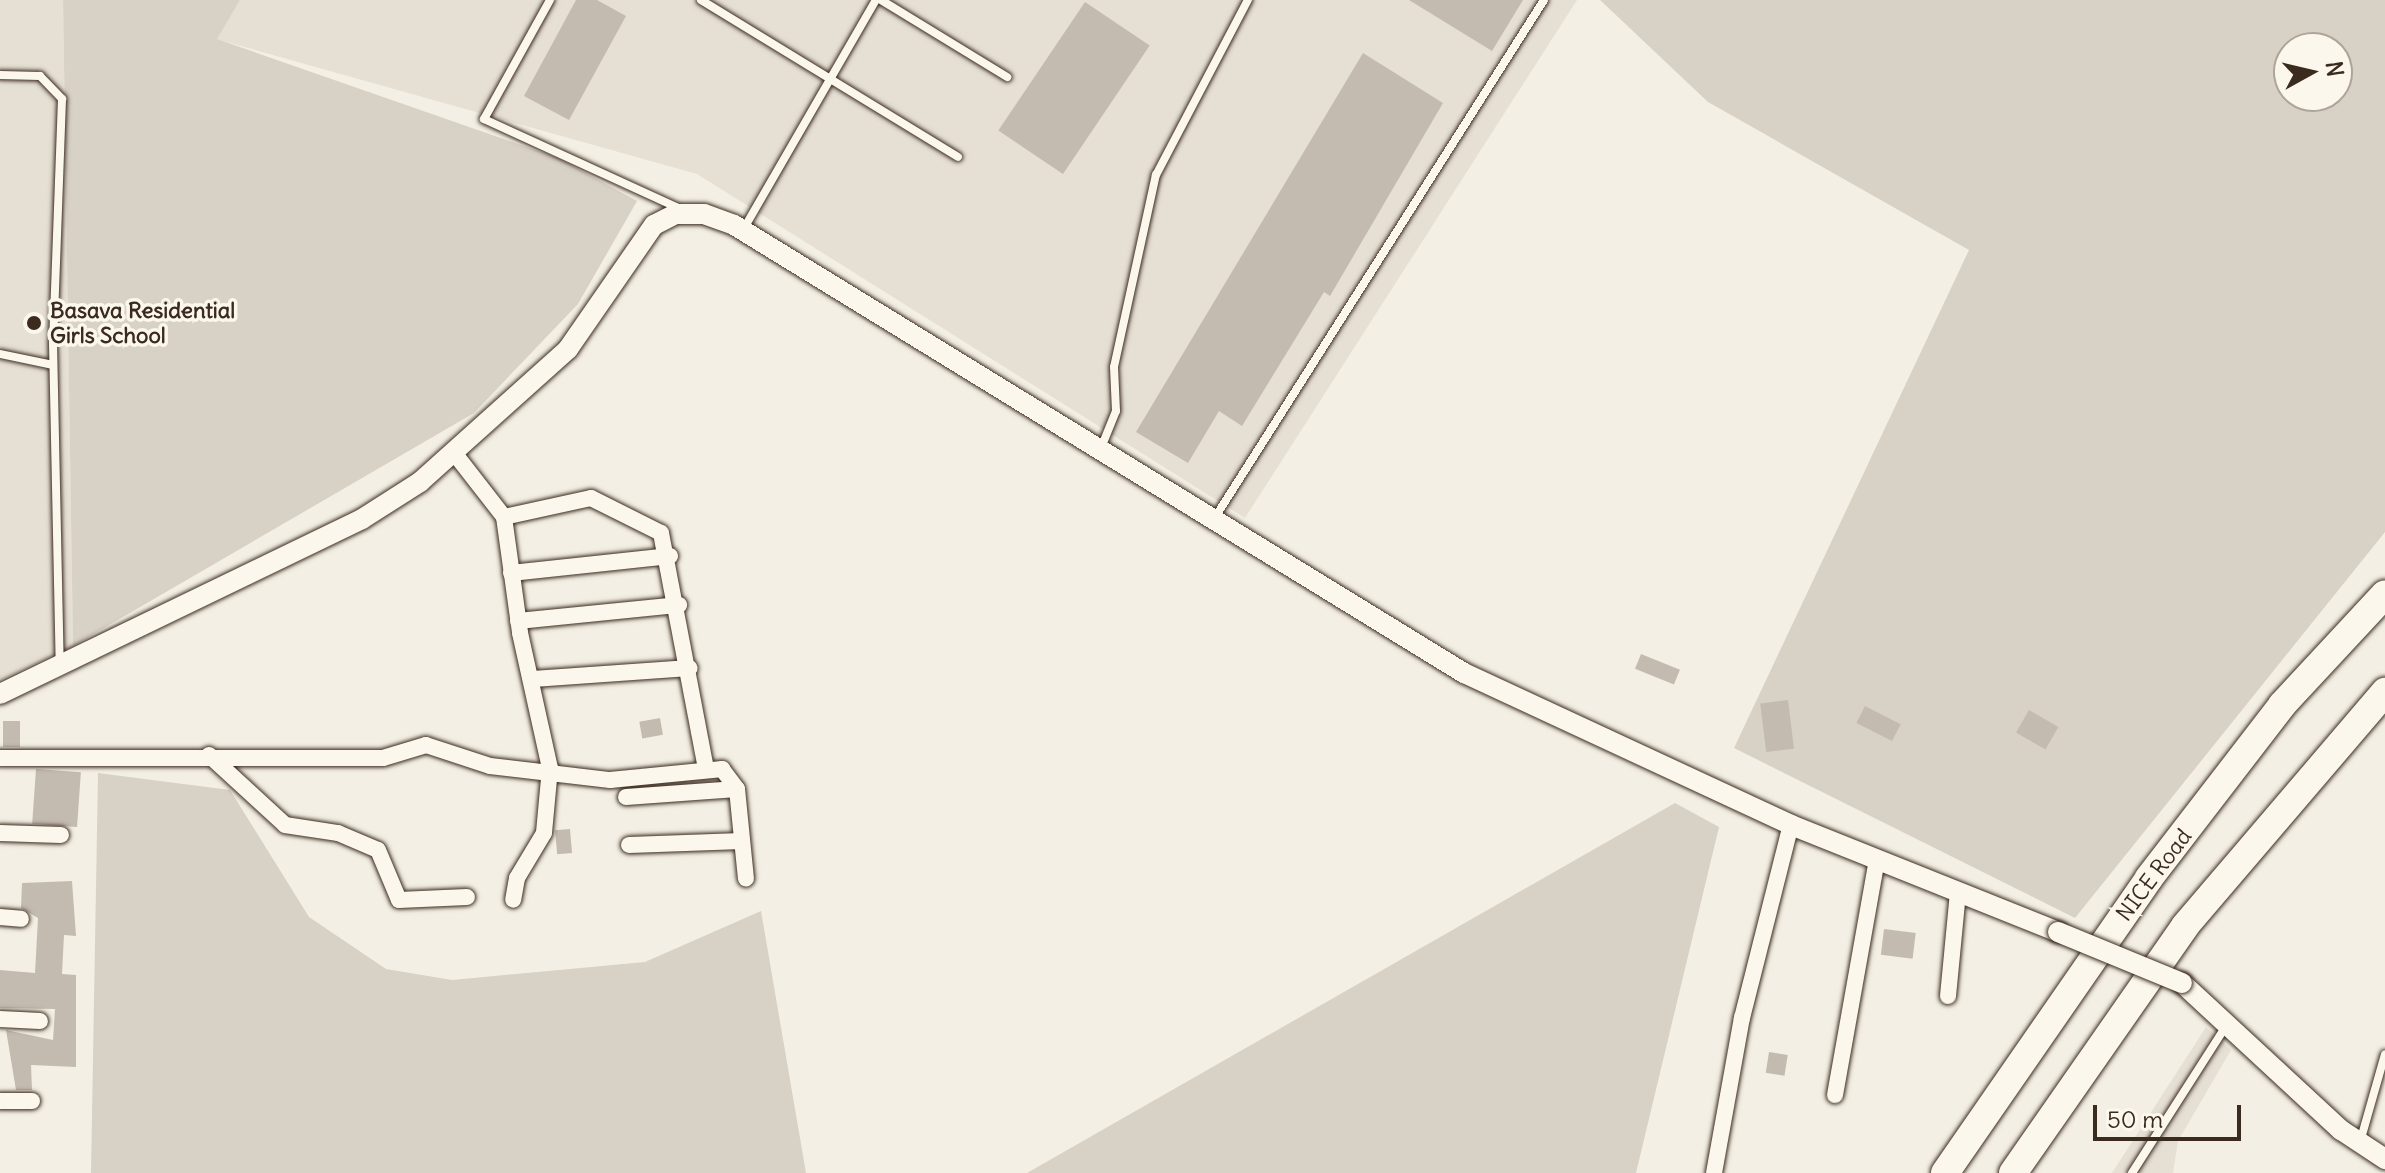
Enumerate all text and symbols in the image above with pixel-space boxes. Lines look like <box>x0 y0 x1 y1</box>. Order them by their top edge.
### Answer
north arrow <box>2273 32 2353 112</box>
text: N <box>2320 59 2350 78</box>
place label: Basava Residential Girls School <box>50 297 235 348</box>
marker: Basava Residential Girls School <box>25 314 43 332</box>
street label: NICE Road <box>2111 824 2197 926</box>
scale bar <box>2097 1089 2245 1139</box>
text: 50 m <box>2107 1104 2163 1134</box>

